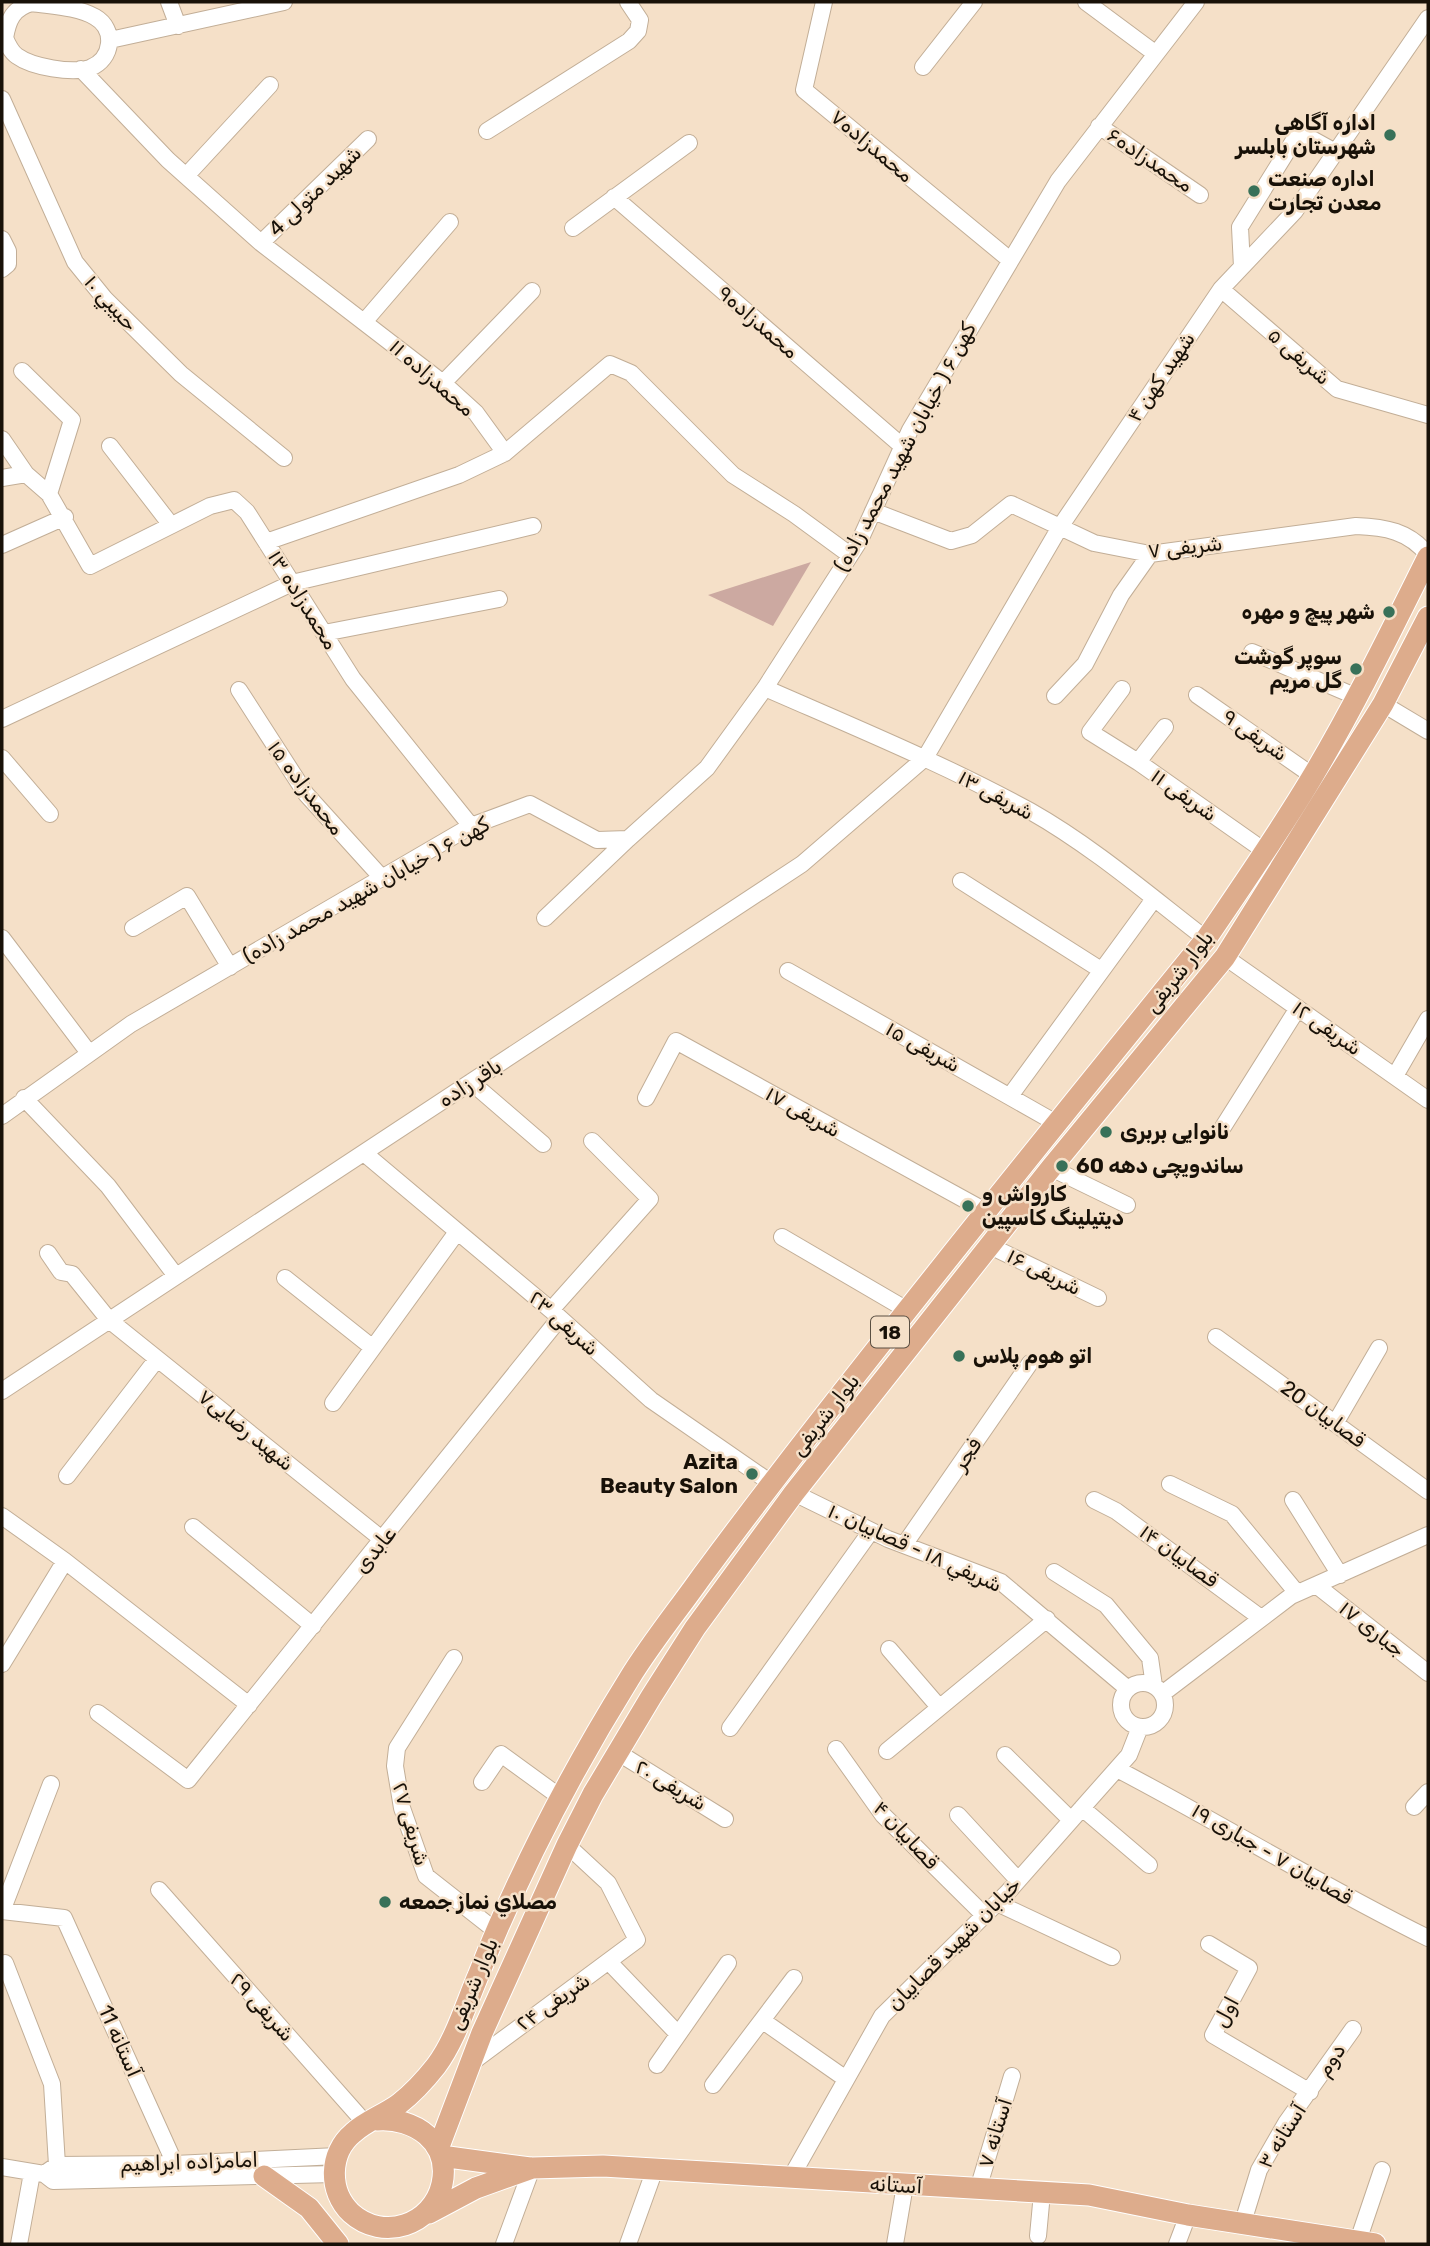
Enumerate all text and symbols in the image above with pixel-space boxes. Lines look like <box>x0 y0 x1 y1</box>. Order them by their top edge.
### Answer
street label: محمدزاده۷ <box>826 104 919 187</box>
place label: اداره آگاهی شهرستان بابلسر <box>1234 110 1376 160</box>
street label: محمدزاده۶ <box>1103 122 1198 197</box>
marker: اداره آگاهی شهرستان بابلسر <box>1382 127 1398 143</box>
street label: شهید متولی 4 <box>263 140 366 241</box>
place label: اداره صنعت معدن تجارت <box>1268 166 1382 215</box>
marker: اداره صنعت معدن تجارت <box>1246 183 1262 199</box>
street label: حبيبي ١٠ <box>77 269 143 339</box>
street label: محمدزاده۹ <box>713 280 804 364</box>
street label: کهن ۶ ( خیابان شهید محمد زاده) <box>828 318 981 575</box>
street label: شریفی ۵ <box>1263 322 1336 390</box>
street label: شهید کهن ۴ <box>1121 327 1200 427</box>
street label: محمدزاده ۱۱ <box>384 334 480 422</box>
street label: شریفی ۷ <box>1146 530 1224 563</box>
street label: محمدزاده ۱۳ <box>263 546 344 654</box>
place label: شهر پیچ و مهره <box>1242 599 1375 626</box>
marker: شهر پیچ و مهره <box>1381 604 1397 620</box>
place label: سوپر گوشت گل مریم <box>1234 644 1342 695</box>
marker: سوپر گوشت گل مریم <box>1348 661 1364 677</box>
street label: شریفی ۹ <box>1218 703 1293 766</box>
street label: محمدزاده ۱۵ <box>263 736 350 840</box>
street label: شریفی ۱۱ <box>1146 763 1222 826</box>
street label: شریفی ۱۳ <box>954 764 1038 825</box>
street label: کهن ۶ ( خیابان شهید محمد زاده) <box>238 811 494 968</box>
street label: بلوار شریفی <box>1139 926 1218 1018</box>
street label: شریفی ۱۲ <box>1288 995 1367 1060</box>
street label: شریفی ۱۵ <box>881 1016 965 1077</box>
street label: باقر زاده <box>433 1053 506 1112</box>
street label: شریفی ۱۷ <box>761 1081 845 1142</box>
place label: نانوایی بربری <box>1120 1119 1229 1145</box>
marker: نانوایی بربری <box>1098 1124 1114 1140</box>
place label: ساندویچی دهه 60 <box>1076 1153 1244 1179</box>
marker: ساندویچی دهه 60 <box>1054 1158 1070 1174</box>
place label: کارواش و دیتیلینگ کاسپین <box>982 1181 1124 1232</box>
marker: کارواش و دیتیلینگ کاسپین <box>960 1198 976 1214</box>
street label: شریفی ۱۶ <box>1003 1243 1085 1300</box>
street label: شریفی ۲۳ <box>524 1285 605 1361</box>
road number: 18 <box>871 1316 909 1348</box>
place label: اتو هوم پلاس <box>973 1343 1092 1370</box>
marker: اتو هوم پلاس <box>951 1348 967 1364</box>
street label: بلوار شریفی <box>785 1369 864 1461</box>
street label: قصابیان 20 <box>1276 1375 1371 1453</box>
street label: شهید رضایی۷ <box>193 1383 299 1476</box>
street label: فجر <box>945 1433 987 1476</box>
place label: Azita Beauty Salon <box>600 1449 738 1498</box>
marker: Azita Beauty Salon <box>744 1466 760 1482</box>
street label: شريفي ۱۸ - قصابیان ۱۰ <box>823 1498 1006 1601</box>
street label: قصابیان ۱۴ <box>1135 1519 1224 1593</box>
street label: عابدی <box>348 1521 401 1578</box>
street label: جباری ۱۷ <box>1335 1595 1410 1662</box>
street label: شریفی ۲۰ <box>631 1754 712 1816</box>
street label: شریفی ۲۷ <box>388 1779 435 1868</box>
street label: قصابیان ۴ <box>868 1795 944 1874</box>
street label: قصابيان ۷ - جباری ۱۹ <box>1187 1797 1357 1910</box>
street label: خیابان شهید قصابیان <box>882 1872 1026 2016</box>
place label: مصلاي نماز جمعه <box>399 1889 557 1917</box>
marker: مصلاي نماز جمعه <box>377 1894 393 1910</box>
street label: بلوار شریفی <box>442 1934 503 2034</box>
street label: شریفی ۲۹ <box>225 1967 300 2046</box>
street label: شریفی ۲۴ <box>511 1967 594 2036</box>
street label: اول <box>1207 1992 1245 2032</box>
street label: آستانه 11 <box>94 2001 147 2081</box>
street label: دوم <box>1311 2039 1351 2081</box>
street label: آستانه ۷ <box>972 2095 1017 2171</box>
street label: آستانه ۳ <box>1252 2099 1311 2173</box>
street label: امامزاده ابراهیم <box>119 2147 259 2178</box>
street label: آستانه <box>869 2171 923 2198</box>

